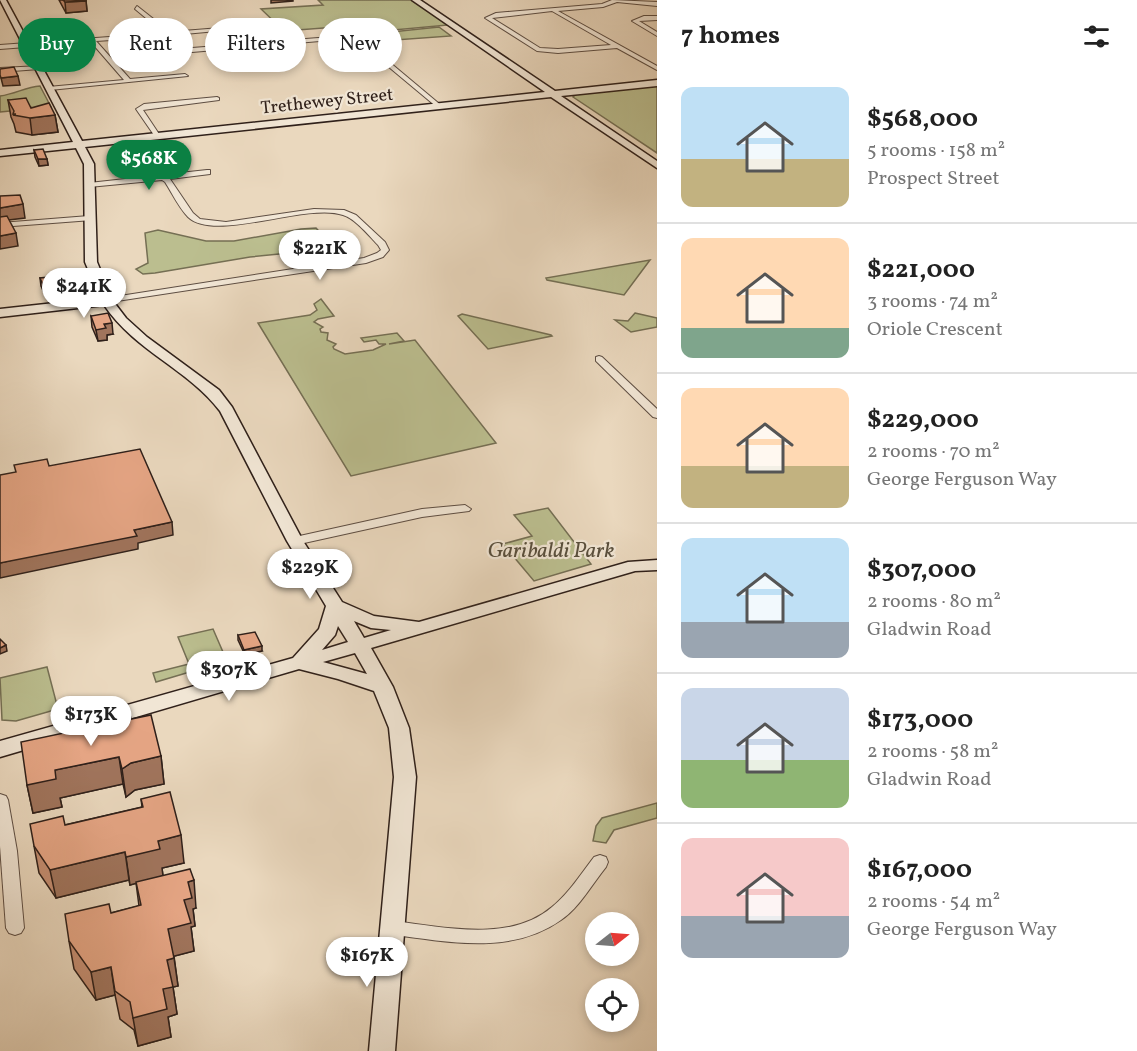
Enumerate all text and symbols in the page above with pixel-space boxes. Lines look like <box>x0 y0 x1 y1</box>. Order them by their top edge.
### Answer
chip: Buy <box>18 18 96 72</box>
chip: Rent <box>108 18 193 72</box>
chip: Filters <box>205 18 306 72</box>
chip: New <box>318 18 402 72</box>
text: 7 homes <box>681 18 780 54</box>
icon: filters <box>1080 20 1113 53</box>
street label: Trethewey Street <box>259 83 395 121</box>
text: $568,000 <box>867 101 978 137</box>
icon: home <box>729 111 801 183</box>
text: 5 rooms · 158 m² <box>867 137 1005 165</box>
pin: $568K <box>107 140 191 191</box>
text: $568K <box>120 145 178 173</box>
text: Prospect Street <box>867 165 1000 193</box>
pin: $221K <box>278 230 362 281</box>
text: $221K <box>293 235 347 263</box>
text: $221,000 <box>867 252 975 288</box>
icon: home <box>729 262 801 334</box>
pin: $241K <box>42 268 126 319</box>
text: $241K <box>56 273 112 301</box>
text: 3 rooms · 74 m² <box>867 288 998 316</box>
text: Oriole Crescent <box>867 316 1003 344</box>
text: $229,000 <box>867 402 979 438</box>
icon: home <box>729 412 801 484</box>
text: 2 rooms · 70 m² <box>867 438 1000 466</box>
text: George Ferguson Way <box>867 466 1057 494</box>
park label: Garibaldi Park <box>487 536 615 567</box>
pin: $229K <box>268 549 352 600</box>
text: $307,000 <box>867 552 976 588</box>
text: $229K <box>281 554 339 582</box>
icon: home <box>729 562 801 634</box>
text: 2 rooms · 80 m² <box>867 588 1001 616</box>
text: Gladwin Road <box>867 616 991 644</box>
pin: $307K <box>187 651 271 702</box>
text: $307K <box>200 656 258 684</box>
pin: $173K <box>49 696 133 747</box>
text: $173K <box>64 701 118 729</box>
text: $173,000 <box>867 702 973 738</box>
icon: home <box>729 712 801 784</box>
text: 2 rooms · 58 m² <box>867 738 998 766</box>
text: Gladwin Road <box>867 766 991 794</box>
text: $167,000 <box>867 852 972 888</box>
icon: home <box>729 862 801 934</box>
text: 2 rooms · 54 m² <box>867 888 1000 916</box>
north arrow <box>585 912 639 966</box>
map controls <box>585 912 639 1032</box>
text: George Ferguson Way <box>867 916 1057 944</box>
pin: $167K <box>325 937 409 988</box>
text: $167K <box>340 942 394 970</box>
button: locate <box>585 978 639 1032</box>

